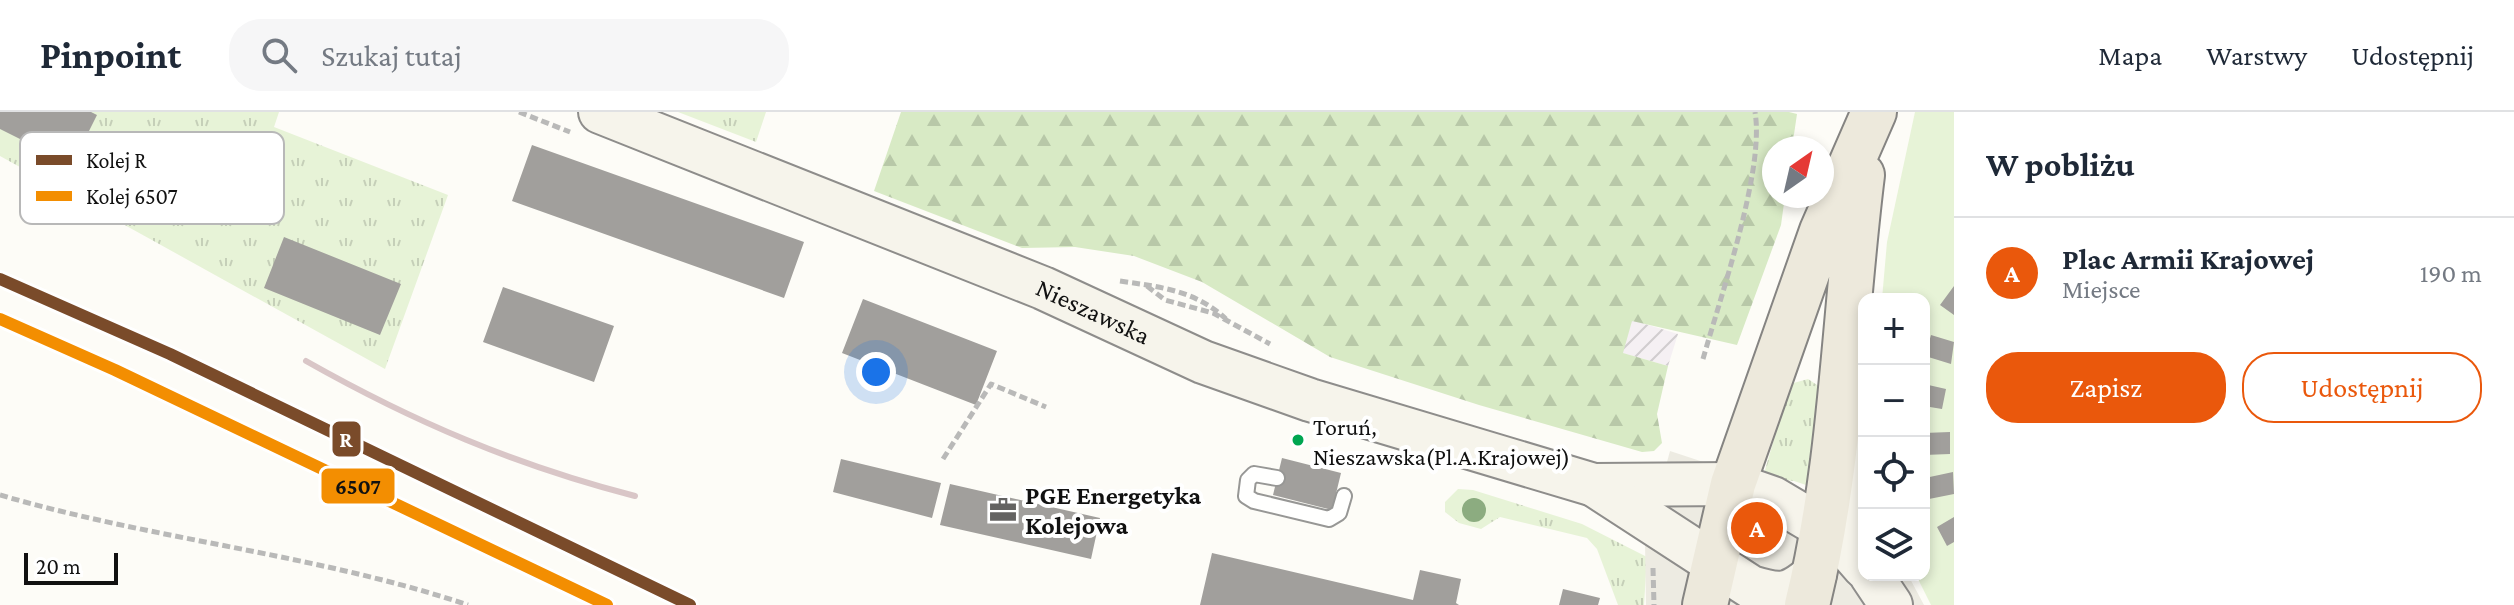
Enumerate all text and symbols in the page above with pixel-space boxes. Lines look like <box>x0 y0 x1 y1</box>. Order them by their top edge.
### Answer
search box <box>229 19 789 91</box>
icon: search <box>257 33 301 77</box>
text: Pinpoint <box>40 34 181 76</box>
text: Szukaj tutaj <box>321 39 462 72</box>
text: Mapa <box>2098 40 2162 71</box>
text: Warstwy <box>2206 40 2307 71</box>
text: Udostępnij <box>2351 40 2474 71</box>
legend <box>20 132 284 224</box>
north arrow <box>1762 136 1834 208</box>
text: W pobliżu <box>1986 146 2135 183</box>
text: Kolej R <box>86 148 147 173</box>
text: Kolej 6507 <box>86 184 178 209</box>
text: Plac Armii Krajowej <box>2062 242 2314 275</box>
text: A <box>2004 259 2020 288</box>
text: 190 m <box>2420 259 2482 288</box>
street label: Nieszawska <box>1032 273 1154 350</box>
text: Miejsce <box>2062 275 2141 304</box>
map controls <box>1858 293 1930 581</box>
button: + <box>1858 293 1930 365</box>
your location <box>856 352 896 392</box>
button: Zapisz <box>1986 352 2226 423</box>
button: Udostępnij <box>2242 352 2482 423</box>
button: − <box>1858 365 1930 437</box>
place label: Toruń, Nieszawska(Pl.A.Krajowej) <box>1313 413 1570 471</box>
line badge: R <box>331 420 362 458</box>
text: R <box>339 427 353 452</box>
marker: Toruń, Nieszawska(Pl.A.Krajowej) <box>1290 432 1306 448</box>
button: locate <box>1858 437 1930 509</box>
line badge: 6507 <box>320 467 396 505</box>
text: 6507 <box>335 474 381 499</box>
place label: PGE Energetyka Kolejowa <box>1025 481 1201 540</box>
office icon: PGE Energetyka Kolejowa <box>988 495 1018 525</box>
pin: A <box>1731 498 1783 558</box>
button: layers <box>1858 509 1930 581</box>
scale bar <box>24 549 118 585</box>
text: 20 m <box>36 554 81 579</box>

